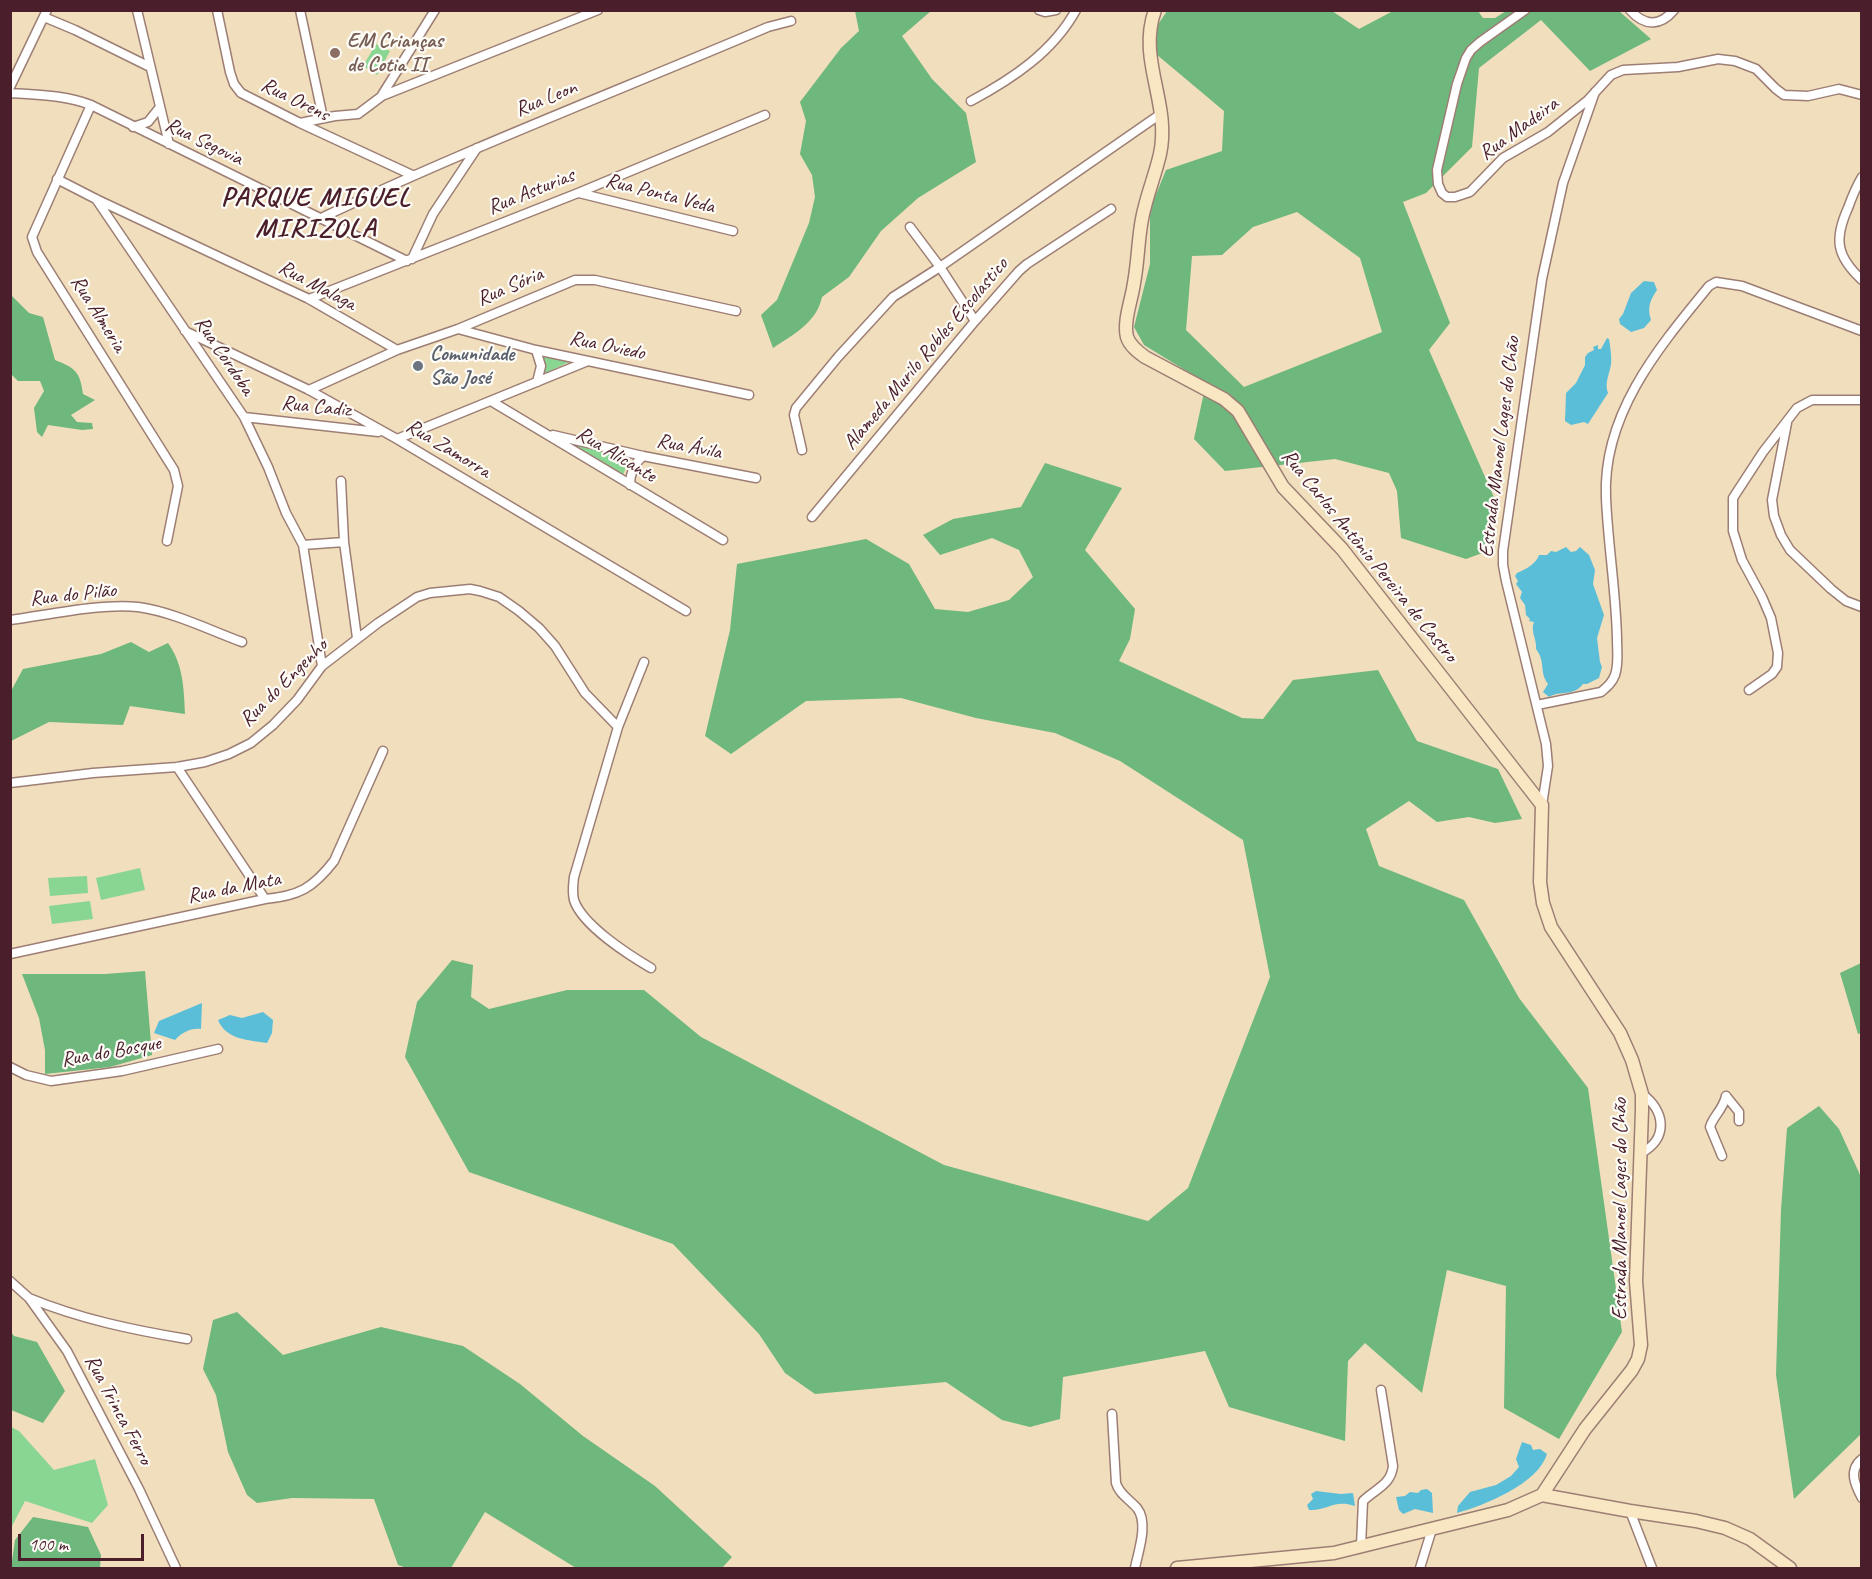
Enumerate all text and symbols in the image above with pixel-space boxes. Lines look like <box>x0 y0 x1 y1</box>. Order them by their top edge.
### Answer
place label: EM Crianças de Cotia II <box>347 28 443 78</box>
marker: EM Crianças de Cotia II <box>328 46 342 60</box>
street label: Rua Orens <box>257 73 333 127</box>
street label: Rua Leon <box>511 75 581 123</box>
street label: Rua Madeira <box>1474 92 1564 166</box>
street label: Rua Segovia <box>161 112 247 172</box>
street label: Rua Asturias <box>484 163 578 221</box>
street label: Rua Ponta Veda <box>603 168 717 220</box>
district label: PARQUE MIGUEL MIRIZOLA <box>221 182 411 245</box>
street label: Alameda Murilo Robles Escolastico <box>838 253 1014 455</box>
street label: Rua Malaga <box>274 255 360 317</box>
street label: Rua Sória <box>473 262 547 312</box>
street label: Rua Almeria <box>65 271 131 357</box>
street label: Rua Cordoba <box>188 312 260 400</box>
street label: Rua Oviedo <box>567 326 647 366</box>
street label: Estrada Manoel Lages do Chão <box>1474 335 1526 559</box>
place label: Comunidade São José <box>430 341 514 391</box>
marker: Comunidade São José <box>411 359 425 373</box>
street label: Rua Cadiz <box>280 391 352 423</box>
street label: Rua Zamorra <box>401 414 495 484</box>
street label: Rua Alicante <box>571 421 661 489</box>
street label: Rua Ávila <box>654 428 724 466</box>
street label: Rua Carlos Antônio Pereira de Castro <box>1275 445 1463 667</box>
street label: Rua do Pilão <box>29 578 117 612</box>
street label: Rua do Engenho <box>235 634 333 732</box>
street label: Rua da Mata <box>185 867 283 909</box>
street label: Rua do Bosque <box>59 1031 163 1073</box>
street label: Estrada Manoel Lages do Chão <box>1607 1098 1633 1320</box>
street label: Rua Trinca Ferro <box>79 1351 157 1469</box>
scale bar <box>21 1522 147 1560</box>
text: 100 m <box>29 1533 68 1555</box>

